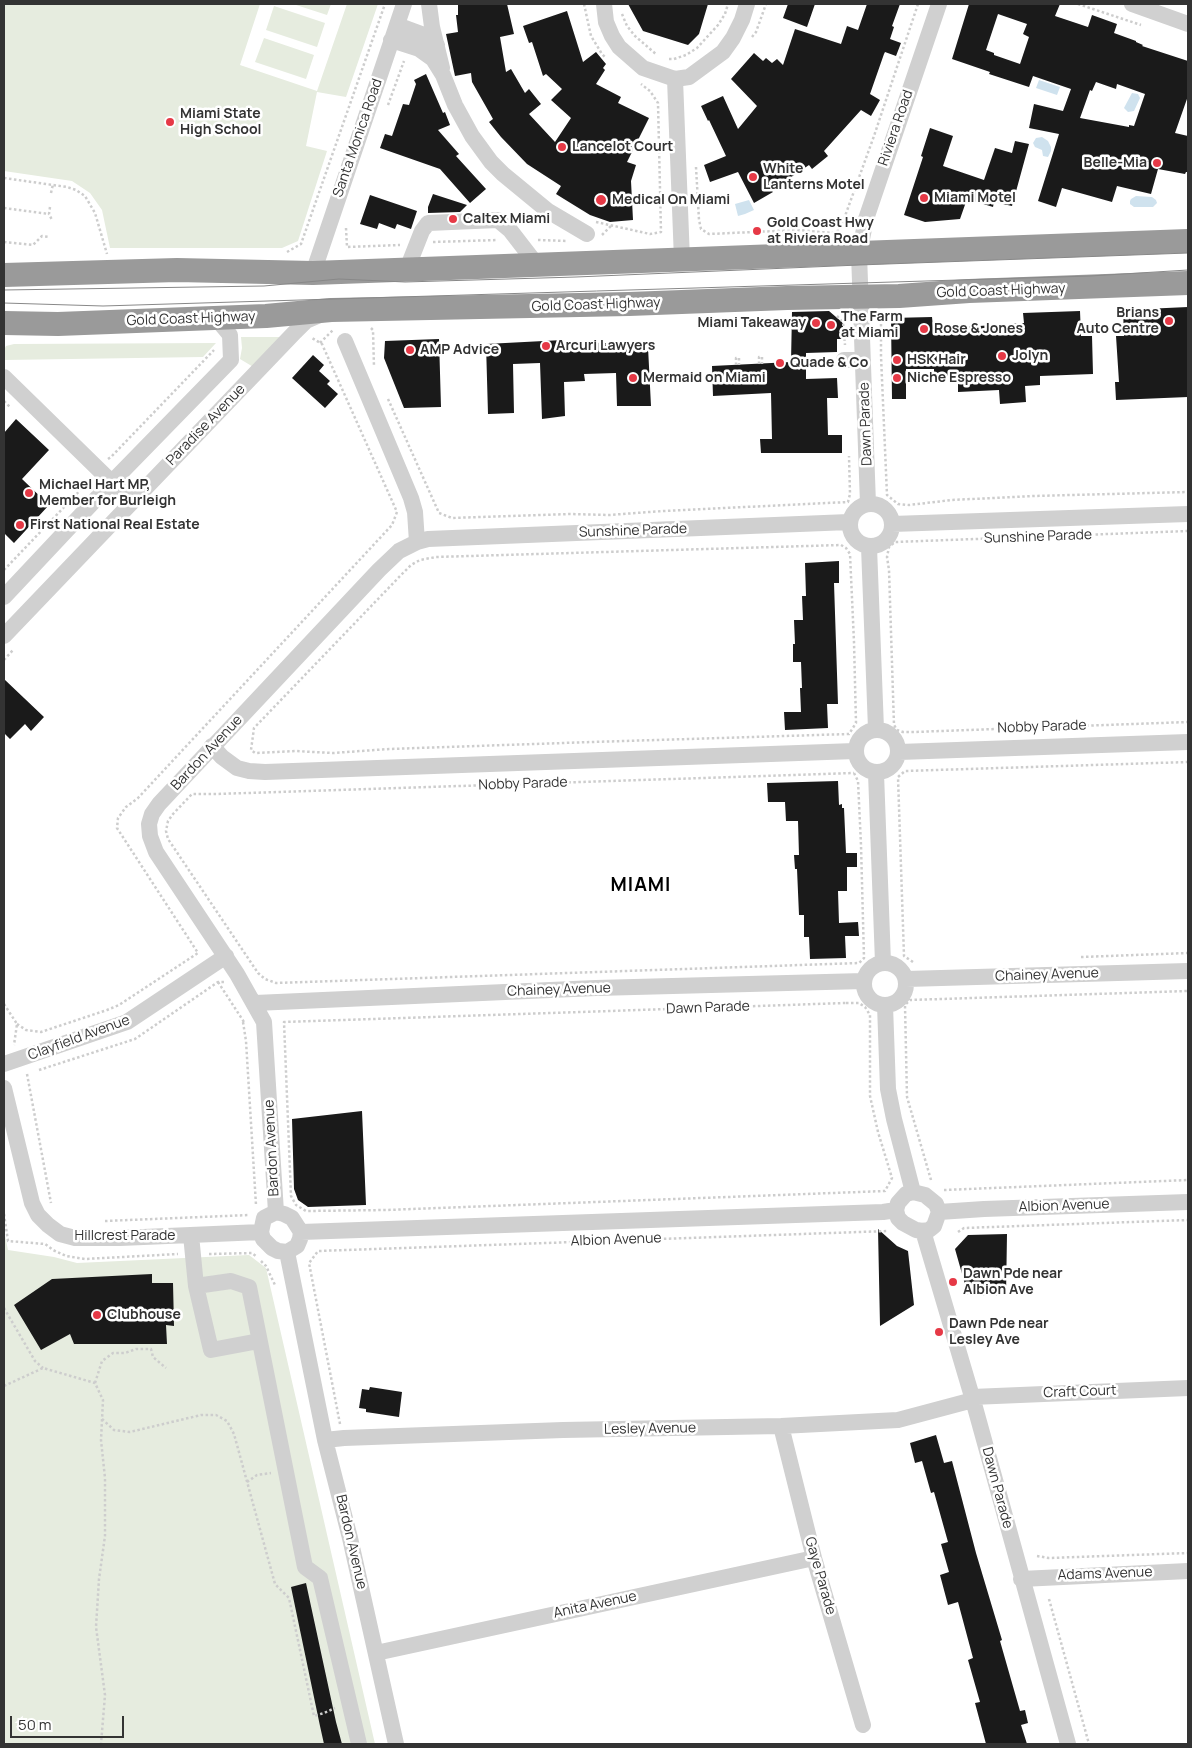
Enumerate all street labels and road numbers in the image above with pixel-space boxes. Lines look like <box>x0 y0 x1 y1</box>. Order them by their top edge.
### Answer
street label: Santa Monica Road <box>330 77 386 199</box>
street label: Riviera Road <box>875 88 917 168</box>
street label: Gold Coast Highway <box>936 280 1066 302</box>
street label: Gold Coast Highway <box>531 294 661 316</box>
street label: Gold Coast Highway <box>126 308 256 330</box>
street label: Paradise Avenue <box>163 381 249 469</box>
street label: Dawn Parade <box>856 382 876 466</box>
street label: Sunshine Parade <box>579 521 687 541</box>
street label: Sunshine Parade <box>984 527 1092 547</box>
street label: Bardon Avenue <box>168 712 246 794</box>
street label: Nobby Parade <box>997 717 1087 737</box>
street label: Nobby Parade <box>478 774 568 794</box>
street label: Chainey Avenue <box>995 965 1099 985</box>
street label: Chainey Avenue <box>507 980 611 1000</box>
street label: Dawn Parade <box>666 998 750 1018</box>
street label: Clayfield Avenue <box>26 1012 132 1064</box>
street label: Bardon Avenue <box>261 1099 283 1197</box>
street label: Albion Avenue <box>1018 1196 1110 1216</box>
street label: Hillcrest Parade <box>75 1228 175 1244</box>
street label: Albion Avenue <box>570 1230 662 1250</box>
street label: Craft Court <box>1043 1382 1117 1402</box>
street label: Lesley Avenue <box>604 1420 696 1438</box>
street label: Dawn Parade <box>978 1445 1016 1531</box>
street label: Bardon Avenue <box>332 1493 370 1591</box>
street label: Gaye Parade <box>801 1535 839 1617</box>
street label: Adams Avenue <box>1057 1564 1153 1584</box>
street label: Anita Avenue <box>552 1588 638 1622</box>

